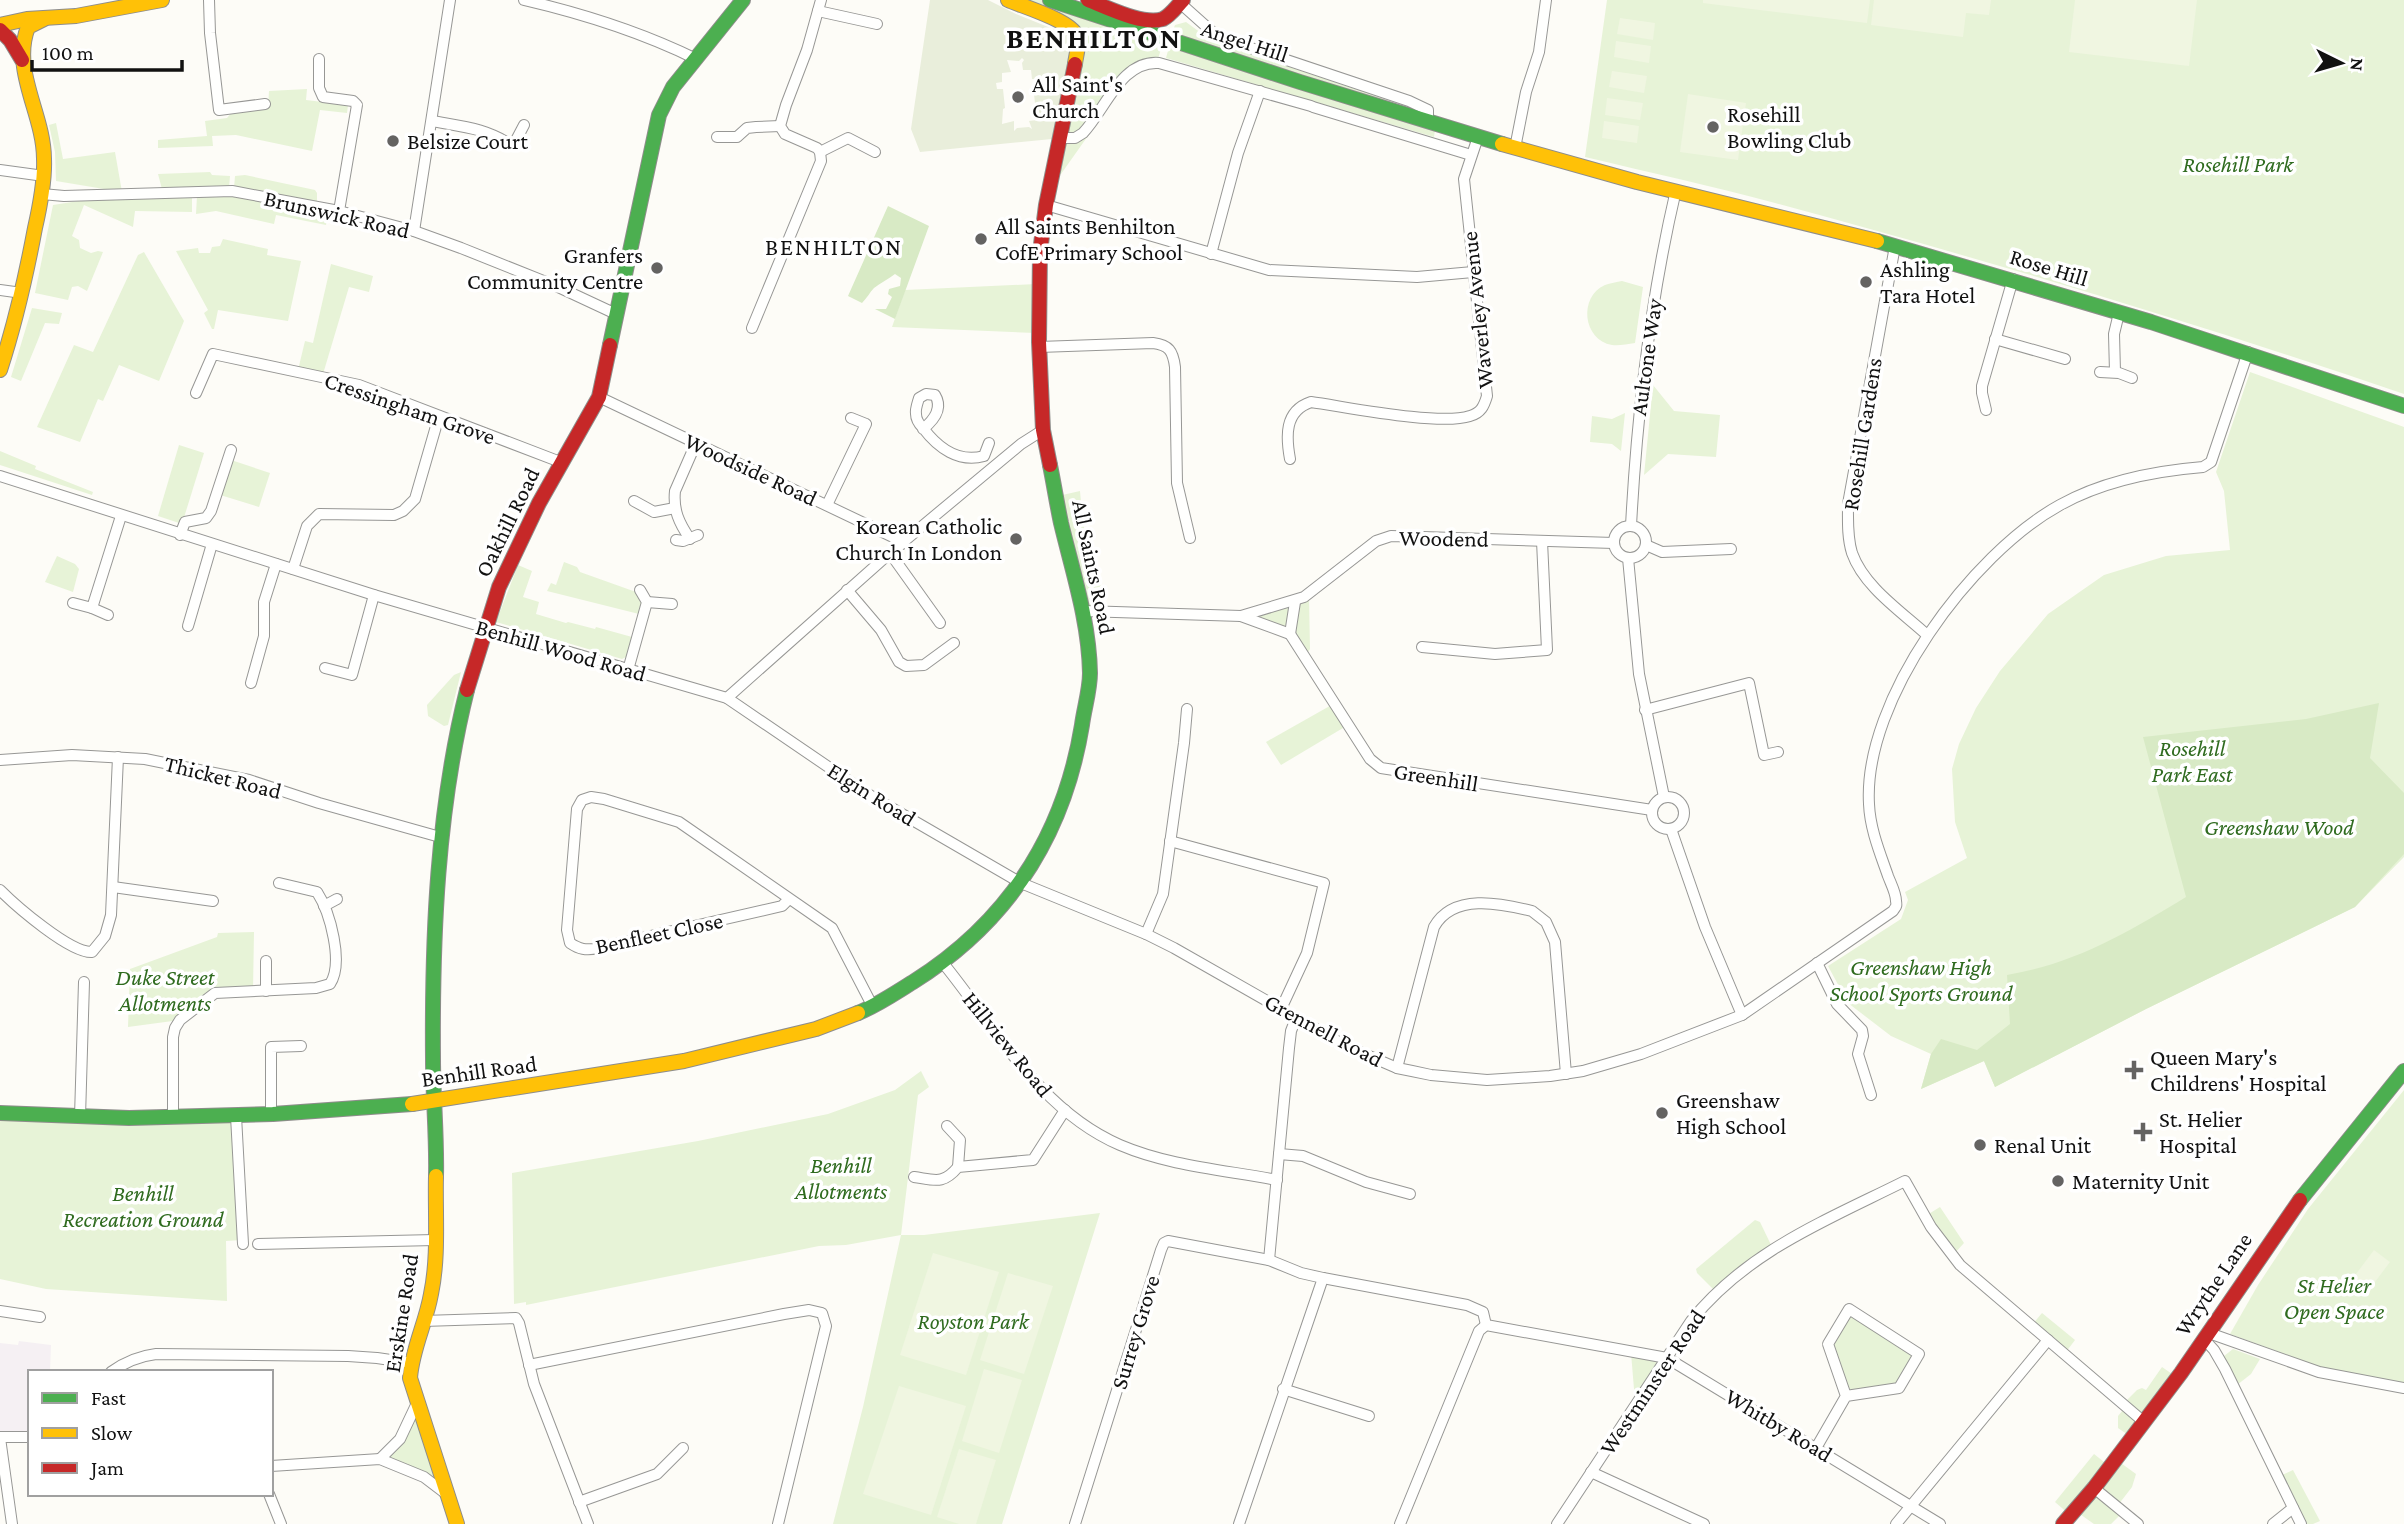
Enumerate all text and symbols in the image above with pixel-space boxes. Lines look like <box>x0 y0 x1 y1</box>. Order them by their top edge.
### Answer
street label: Angel Hill <box>1198 15 1292 67</box>
district label: BENHILTON <box>1006 21 1182 54</box>
scale bar <box>32 28 182 72</box>
north arrow <box>2306 28 2376 98</box>
text: 100 m <box>42 41 94 65</box>
text: N <box>2346 57 2368 72</box>
place label: All Saint's Church <box>1032 71 1123 123</box>
marker: All Saint's Church <box>1010 89 1026 105</box>
place label: Rosehill Bowling Club <box>1727 101 1851 153</box>
marker: Rosehill Bowling Club <box>1705 119 1721 135</box>
place label: Belsize Court <box>407 128 528 154</box>
marker: Belsize Court <box>385 133 401 149</box>
park label: Rosehill Park <box>2183 151 2294 177</box>
street label: Brunswick Road <box>262 185 412 243</box>
place label: All Saints Benhilton CofE Primary School <box>995 213 1183 265</box>
street label: Waverley Avenue <box>1456 230 1498 390</box>
marker: All Saints Benhilton CofE Primary School <box>973 231 989 247</box>
district label: BENHILTON <box>765 233 903 260</box>
place label: Granfers Community Centre <box>467 242 643 294</box>
street label: Rose Hill <box>2007 243 2091 291</box>
place label: Ashling Tara Hotel <box>1880 256 1975 308</box>
marker: Granfers Community Centre <box>649 260 665 276</box>
marker: Ashling Tara Hotel <box>1858 274 1874 290</box>
street label: Aultone Way <box>1625 296 1667 417</box>
street label: Rosehill Gardens <box>1837 356 1887 512</box>
street label: Cressingham Grove <box>321 367 499 449</box>
street label: Woodside Road <box>681 427 821 511</box>
street label: Oakhill Road <box>469 463 545 581</box>
street label: All Saints Road <box>1067 497 1121 637</box>
place label: Korean Catholic Church In London <box>835 513 1002 565</box>
street label: Woodend <box>1399 524 1489 552</box>
marker: Korean Catholic Church In London <box>1008 531 1024 547</box>
street label: Benhill Wood Road <box>473 613 649 687</box>
park label: Rosehill Park East <box>2151 735 2234 787</box>
street label: Thicket Road <box>162 750 284 804</box>
street label: Elgin Road <box>823 757 921 831</box>
street label: Greenhill <box>1392 757 1480 797</box>
park label: Greenshaw Wood <box>2204 814 2355 840</box>
street label: Benfleet Close <box>593 907 725 959</box>
park label: Greenshaw High School Sports Ground <box>1829 954 2014 1006</box>
park label: Duke Street Allotments <box>115 964 216 1016</box>
street label: Hillview Road <box>958 986 1058 1102</box>
street label: Grennell Road <box>1260 988 1388 1072</box>
place label: Queen Mary's Childrens' Hospital <box>2150 1044 2327 1096</box>
street label: Benhill Road <box>420 1050 538 1092</box>
marker: Queen Mary's Childrens' Hospital <box>2124 1060 2144 1080</box>
place label: Greenshaw High School <box>1676 1087 1786 1139</box>
marker: Greenshaw High School <box>1654 1105 1670 1121</box>
place label: St. Helier Hospital <box>2159 1106 2243 1158</box>
marker: St. Helier Hospital <box>2133 1122 2153 1142</box>
place label: Renal Unit <box>1994 1132 2091 1158</box>
marker: Renal Unit <box>1972 1137 1988 1153</box>
park label: Benhill Allotments <box>794 1152 888 1204</box>
place label: Maternity Unit <box>2072 1168 2210 1194</box>
marker: Maternity Unit <box>2050 1173 2066 1189</box>
park label: Benhill Recreation Ground <box>62 1180 225 1232</box>
street label: Wrythe Lane <box>2169 1228 2257 1340</box>
street label: Erskine Road <box>379 1252 423 1374</box>
street label: Surrey Grove <box>1105 1272 1165 1392</box>
park label: St Helier Open Space <box>2284 1272 2384 1324</box>
street label: Westminster Road <box>1594 1304 1710 1460</box>
park label: Royston Park <box>917 1308 1030 1334</box>
legend <box>28 1370 273 1496</box>
street label: Whitby Road <box>1721 1383 1837 1467</box>
text: Fast <box>91 1386 127 1410</box>
text: Slow <box>91 1421 133 1445</box>
text: Jam <box>89 1456 124 1480</box>

